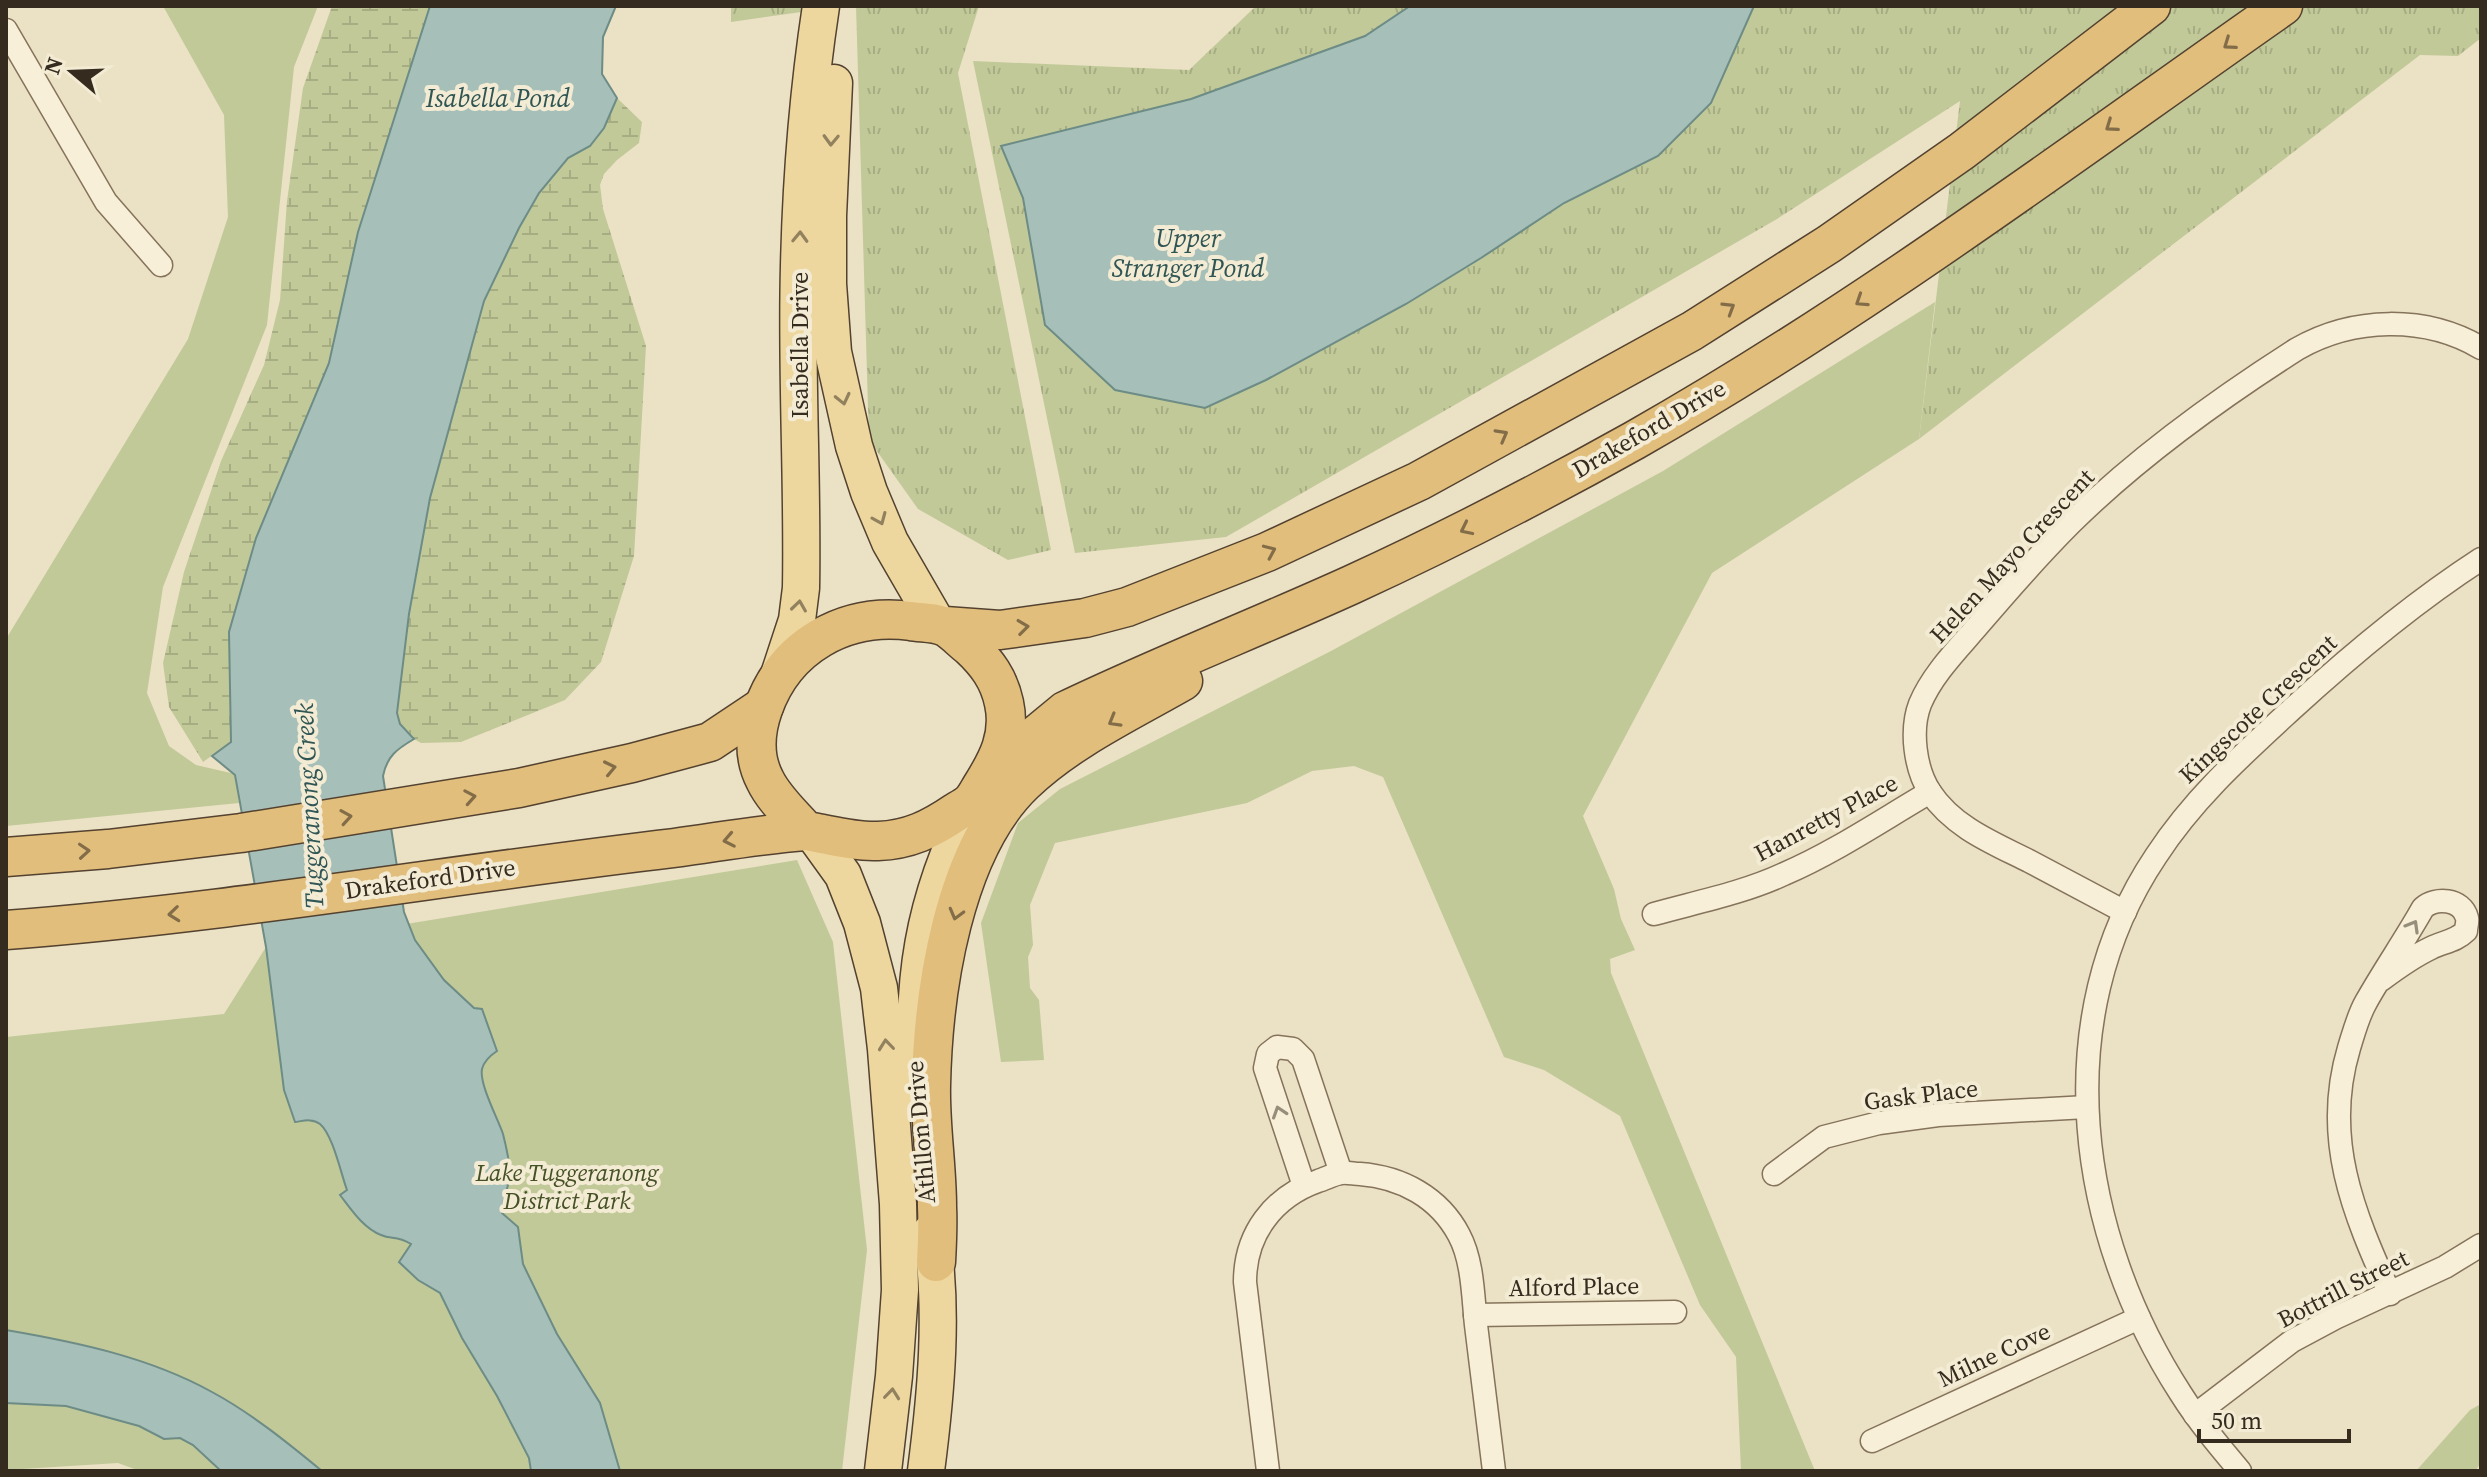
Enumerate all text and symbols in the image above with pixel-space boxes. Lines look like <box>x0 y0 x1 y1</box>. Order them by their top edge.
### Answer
north arrow <box>32 32 112 112</box>
one-way arrow <box>2223 34 2237 49</box>
text: N <box>36 53 70 78</box>
water label: Isabella Pond <box>425 80 571 116</box>
one-way arrow <box>2105 116 2119 131</box>
one-way arrow <box>823 134 840 147</box>
water label: Upper Stranger Pond <box>1112 220 1265 286</box>
one-way arrow <box>792 230 809 243</box>
street label: Isabella Drive <box>783 272 816 418</box>
one-way arrow <box>1855 291 1869 306</box>
one-way arrow <box>1720 302 1735 317</box>
street label: Drakeford Drive <box>1566 371 1732 486</box>
one-way arrow <box>834 392 851 405</box>
one-way arrow <box>1494 429 1508 445</box>
street label: Helen Mayo Crescent <box>1922 461 2101 650</box>
one-way arrow <box>871 511 887 525</box>
one-way arrow <box>1460 519 1475 535</box>
one-way arrow <box>1261 544 1276 560</box>
one-way arrow <box>790 599 807 613</box>
one-way arrow <box>1016 619 1029 636</box>
street label: Kingscote Crescent <box>2172 627 2344 791</box>
water label: Tuggeranong Creek <box>286 702 332 910</box>
one-way arrow <box>1108 711 1123 727</box>
one-way arrow <box>603 760 617 777</box>
street label: Hanretty Place <box>1748 766 1903 869</box>
one-way arrow <box>464 789 477 806</box>
one-way arrow <box>339 809 353 826</box>
one-way arrow <box>722 830 736 847</box>
one-way arrow <box>78 843 91 860</box>
street label: Drakeford Drive <box>342 850 517 907</box>
one-way arrow <box>167 905 180 922</box>
one-way arrow <box>949 907 965 921</box>
one-way arrow <box>2403 920 2419 935</box>
one-way arrow <box>877 1038 894 1051</box>
street label: Athllon Drive <box>898 1059 943 1205</box>
street label: Gask Place <box>1862 1071 1980 1118</box>
one-way arrow <box>1273 1106 1289 1120</box>
park label: Lake Tuggeranong District Park <box>474 1156 660 1217</box>
street label: Bottrill Street <box>2272 1241 2414 1336</box>
street label: Alford Place <box>1508 1269 1640 1304</box>
street label: Milne Cove <box>1932 1314 2055 1395</box>
one-way arrow <box>883 1387 900 1400</box>
scale bar <box>2199 1393 2349 1443</box>
text: 50 m <box>2211 1404 2262 1437</box>

